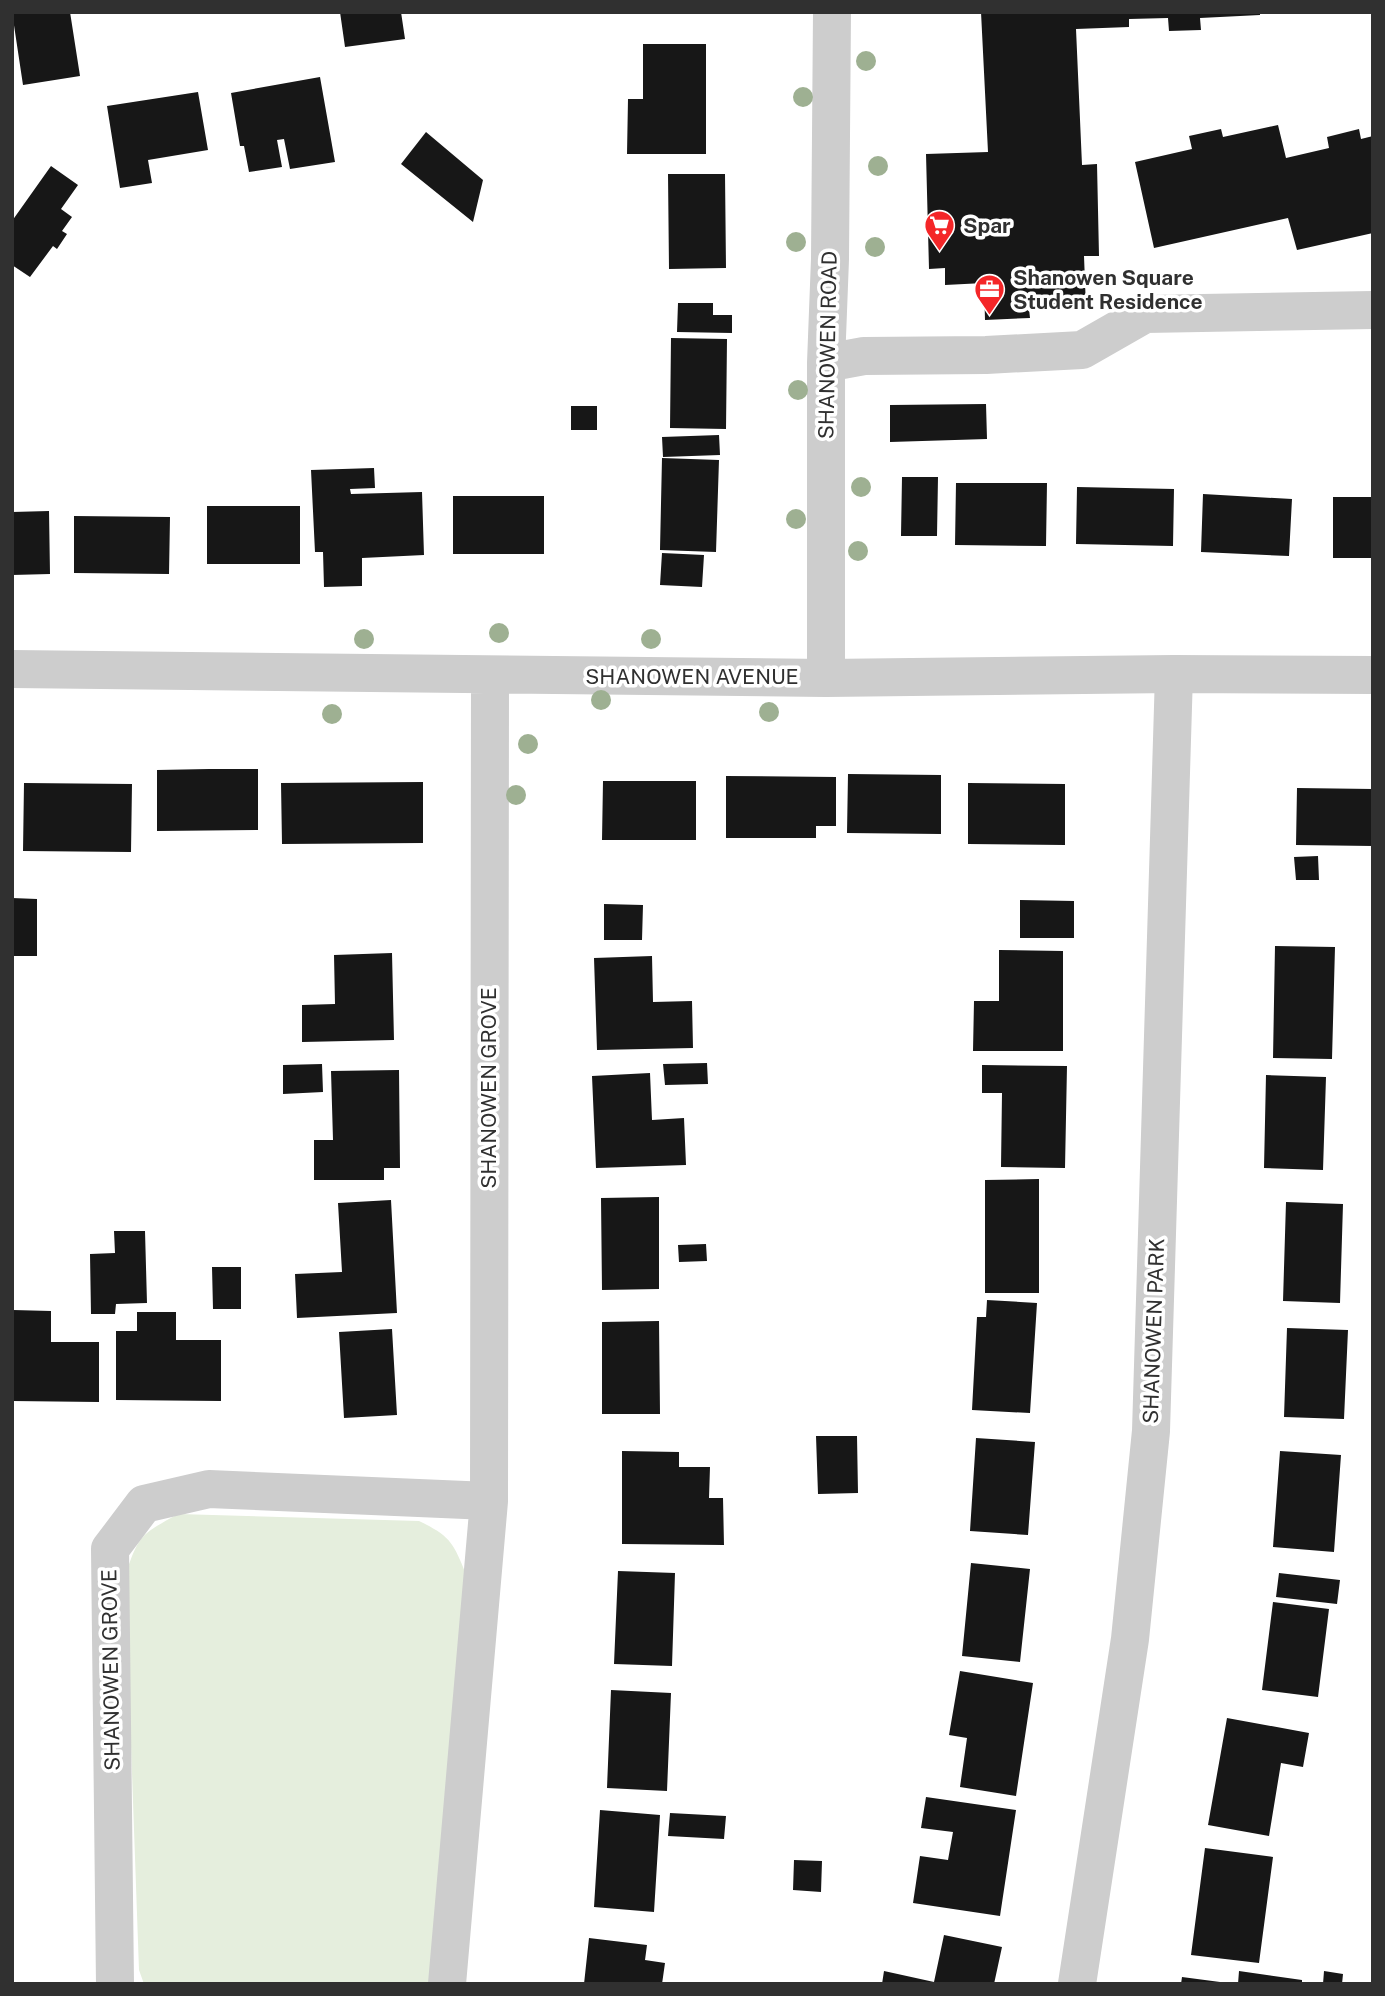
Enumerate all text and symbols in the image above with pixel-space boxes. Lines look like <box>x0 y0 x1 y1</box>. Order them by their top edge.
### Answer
supermarket icon: Spar <box>923 209 957 253</box>
place label: Spar <box>963 213 1011 238</box>
street label: SHANOWEN ROAD <box>813 251 842 439</box>
place label: Shanowen Square Student Residence <box>1013 265 1203 314</box>
office icon: Shanowen Square Student Residence <box>973 273 1007 317</box>
street label: SHANOWEN AVENUE <box>585 664 799 689</box>
street label: SHANOWEN GROVE <box>476 987 501 1189</box>
street label: SHANOWEN PARK <box>1138 1238 1169 1424</box>
street label: SHANOWEN GROVE <box>96 1569 125 1771</box>

